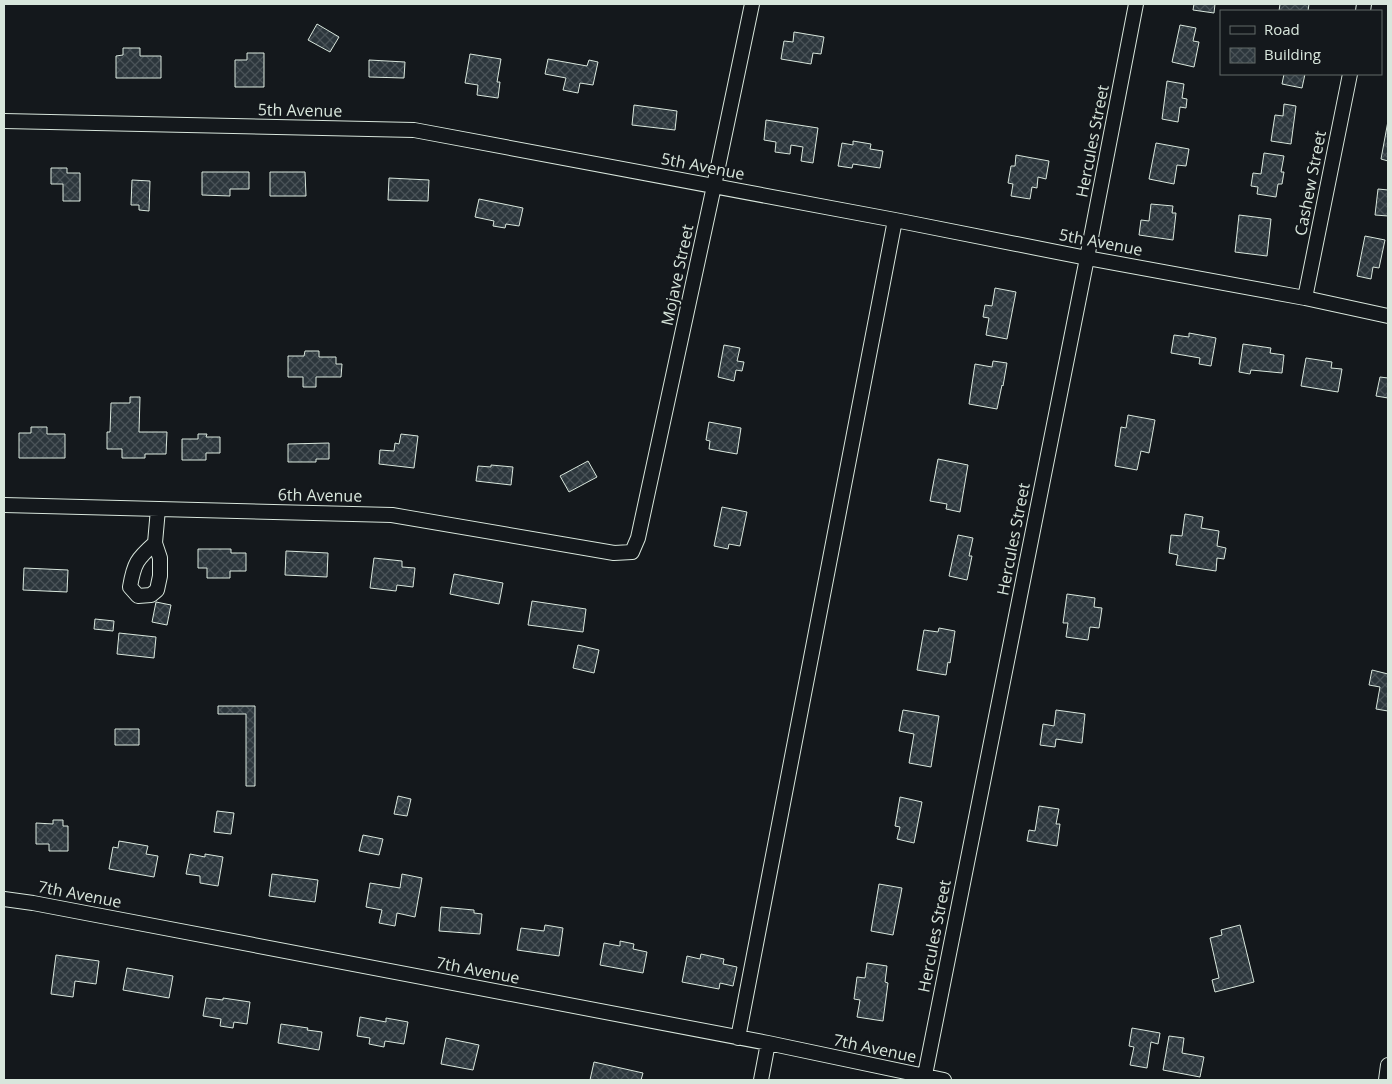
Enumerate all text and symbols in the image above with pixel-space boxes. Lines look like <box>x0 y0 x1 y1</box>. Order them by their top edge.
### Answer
legend <box>1220 10 1382 75</box>
text: Road <box>1264 19 1300 39</box>
text: Building <box>1264 44 1321 64</box>
street label: Hercules Street <box>1070 83 1114 199</box>
street label: 5th Avenue <box>258 98 342 122</box>
street label: Cashew Street <box>1289 128 1331 237</box>
street label: 5th Avenue <box>659 147 747 185</box>
street label: Mojave Street <box>656 222 699 328</box>
street label: 5th Avenue <box>1057 223 1145 261</box>
street label: Hercules Street <box>991 481 1035 597</box>
street label: 6th Avenue <box>278 483 362 507</box>
street label: 7th Avenue <box>36 875 124 913</box>
street label: Hercules Street <box>912 878 956 994</box>
street label: 7th Avenue <box>434 951 522 989</box>
street label: 7th Avenue <box>831 1028 919 1068</box>

